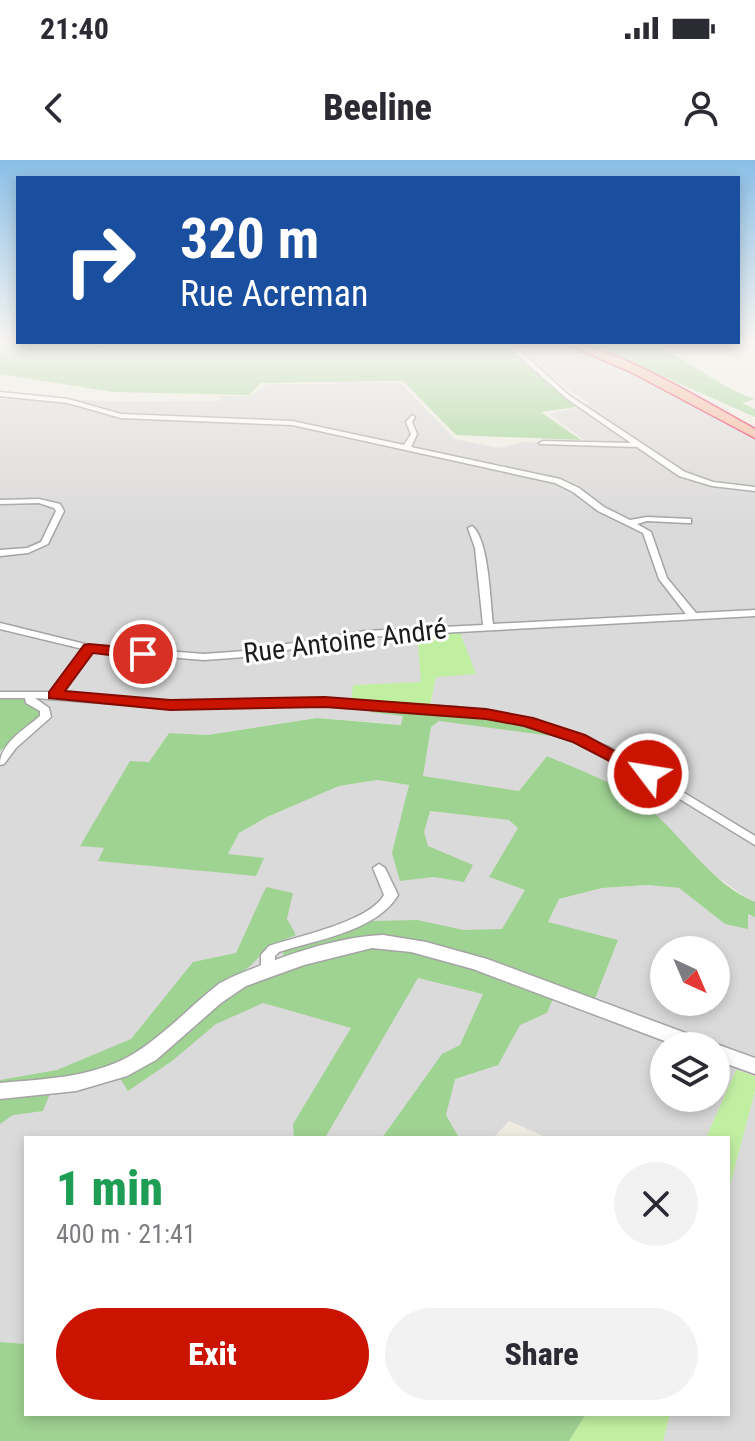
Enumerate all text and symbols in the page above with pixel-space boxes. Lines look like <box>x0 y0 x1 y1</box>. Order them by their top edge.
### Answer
text: 21:40 <box>40 11 109 46</box>
icon: back <box>32 86 76 130</box>
icon: person <box>679 86 723 130</box>
text: Beeline <box>323 87 432 129</box>
text: 320 m <box>180 206 319 272</box>
icon: right <box>48 208 152 312</box>
text: Rue Acreman <box>180 273 368 315</box>
street label: Rue Antoine André <box>242 612 448 670</box>
pin <box>109 620 177 688</box>
icon: arrive <box>121 632 165 676</box>
position arrow <box>606 732 690 816</box>
north arrow <box>650 936 730 1016</box>
map controls <box>650 936 730 1112</box>
button: layers <box>650 1032 730 1112</box>
text: 1 min <box>56 1160 163 1217</box>
button: close <box>614 1162 698 1246</box>
text: 400 m · 21:41 <box>56 1219 196 1249</box>
button: Exit <box>56 1308 369 1400</box>
button: Share <box>385 1308 698 1400</box>

